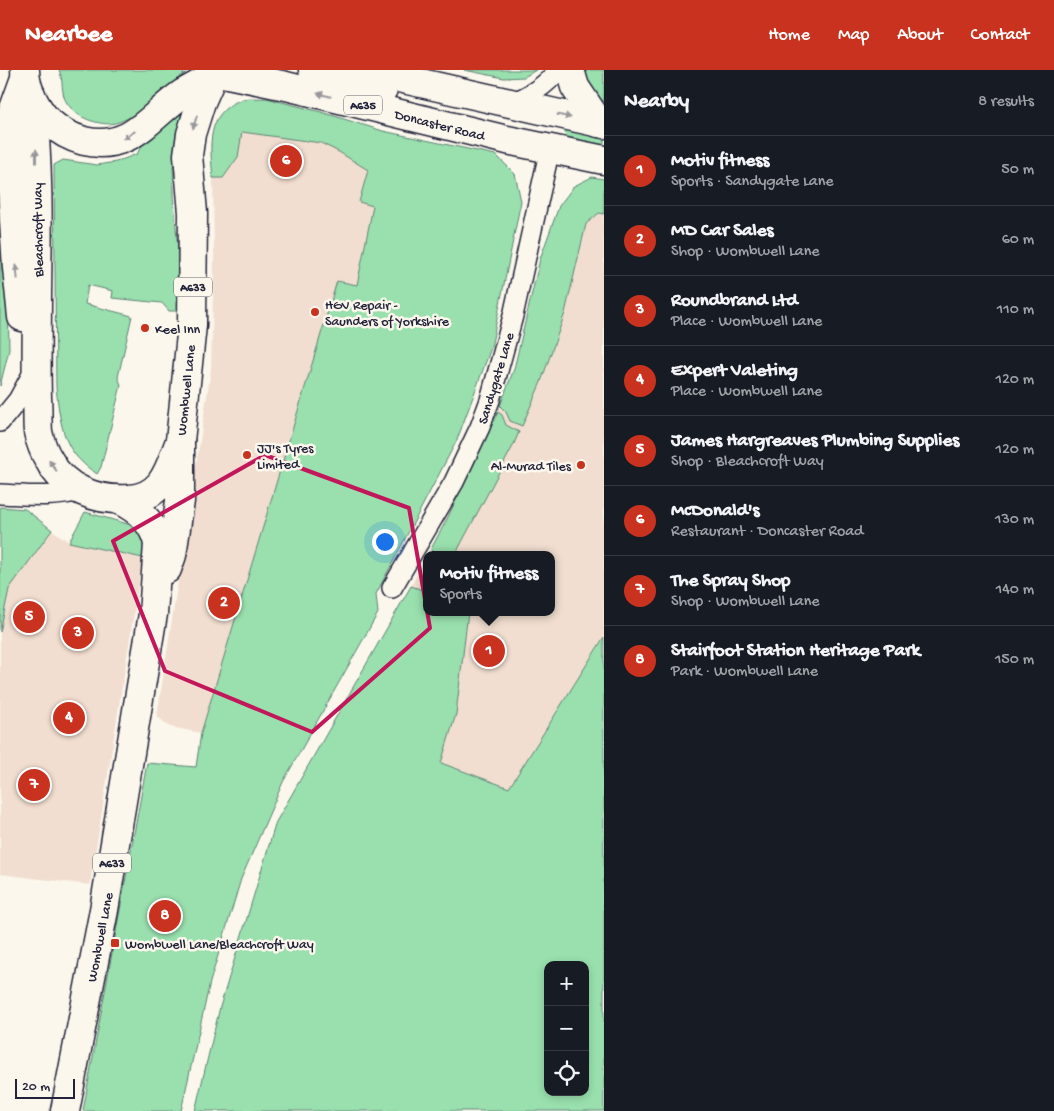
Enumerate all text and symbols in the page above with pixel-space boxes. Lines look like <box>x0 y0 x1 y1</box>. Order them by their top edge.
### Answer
text: Nearbee <box>25 21 112 50</box>
text: Home <box>768 25 810 46</box>
text: Map <box>838 25 869 46</box>
text: About <box>897 25 943 46</box>
text: Contact <box>971 25 1029 46</box>
text: Nearby <box>624 90 689 115</box>
one-way arrow <box>316 91 331 99</box>
text: 8 results <box>978 93 1034 112</box>
road number: A635 <box>344 96 382 114</box>
street label: Doncaster Road <box>391 107 488 146</box>
one-way arrow <box>557 112 572 120</box>
one-way arrow <box>190 115 198 130</box>
one-way arrow <box>122 131 137 139</box>
pin: 6 <box>270 142 302 180</box>
one-way arrow <box>32 148 40 164</box>
text: Motiv fitness <box>671 150 769 173</box>
text: 1 <box>637 161 643 180</box>
text: 50 m <box>1001 161 1034 180</box>
text: Sports · Sandygate Lane <box>671 173 834 192</box>
street label: Bleachcroft Way <box>30 183 49 278</box>
text: MD Car Sales <box>671 220 774 243</box>
text: 2 <box>636 231 644 250</box>
text: 60 m <box>1002 231 1034 250</box>
text: Shop · Wombwell Lane <box>671 243 820 262</box>
one-way arrow <box>13 264 21 280</box>
road number: A633 <box>174 278 212 296</box>
text: Roundbrand Ltd <box>671 290 798 313</box>
place label: HGV Repair - Saunders of Yorkshire <box>325 298 450 331</box>
text: 3 <box>636 301 644 320</box>
text: 110 m <box>997 301 1034 320</box>
marker: HGV Repair - Saunders of Yorkshire <box>309 306 321 318</box>
text: Place · Wombwell Lane <box>671 313 822 332</box>
marker: Keel Inn <box>139 322 151 334</box>
place label: Keel Inn <box>155 322 201 339</box>
street label: Sandygate Lane <box>475 330 520 427</box>
street label: Wombwell Lane <box>174 343 201 436</box>
text: Expert Valeting <box>671 360 798 383</box>
text: 4 <box>636 371 644 390</box>
text: 120 m <box>995 371 1034 390</box>
text: Place · Wombwell Lane <box>671 383 822 402</box>
text: James Hargreaves Plumbing Supplies <box>671 430 959 453</box>
place label: JJ's Tyres Limited <box>257 441 314 474</box>
text: 5 <box>636 441 644 460</box>
text: 120 m <box>995 441 1034 460</box>
marker: JJ's Tyres Limited <box>241 449 253 461</box>
text: Shop · Bleachcroft Way <box>671 453 824 472</box>
one-way arrow <box>48 459 58 473</box>
place label: Al-Murad Tiles <box>491 459 572 476</box>
marker: Al-Murad Tiles <box>575 459 587 471</box>
text: McDonald's <box>671 500 760 523</box>
text: 6 <box>636 511 644 530</box>
text: 130 m <box>995 511 1034 530</box>
text: Restaurant · Doncaster Road <box>671 523 863 542</box>
your location <box>372 529 398 555</box>
popup <box>423 551 555 616</box>
text: Motiv fitness <box>440 563 538 586</box>
text: The Spray Shop <box>671 570 790 593</box>
text: 7 <box>636 581 644 600</box>
text: 140 m <box>996 581 1034 600</box>
pin: 2 <box>208 584 240 622</box>
text: Sports <box>440 586 482 605</box>
text: Shop · Wombwell Lane <box>671 593 820 612</box>
pin: 5 <box>13 598 45 636</box>
pin: 3 <box>62 614 94 652</box>
pin: 1 <box>473 632 505 670</box>
text: Stairfoot Station Heritage Park <box>671 640 920 663</box>
text: 8 <box>636 651 644 670</box>
text: 150 m <box>995 651 1034 670</box>
text: Park · Wombwell Lane <box>671 663 818 682</box>
pin: 4 <box>53 699 85 737</box>
pin: 7 <box>18 766 50 804</box>
road number: A633 <box>93 854 131 872</box>
street label: Wombwell Lane <box>84 891 119 984</box>
pin: 8 <box>149 897 181 935</box>
marker: Wombwell Lane/Bleachcroft Way <box>109 937 121 949</box>
place label: Wombwell Lane/Bleachcroft Way <box>125 937 314 954</box>
map controls <box>544 961 589 1096</box>
button: + <box>544 961 589 1006</box>
button: − <box>544 1006 589 1051</box>
button: locate <box>544 1051 589 1096</box>
scale bar <box>15 1076 75 1099</box>
text: 20 m <box>22 1079 50 1096</box>

